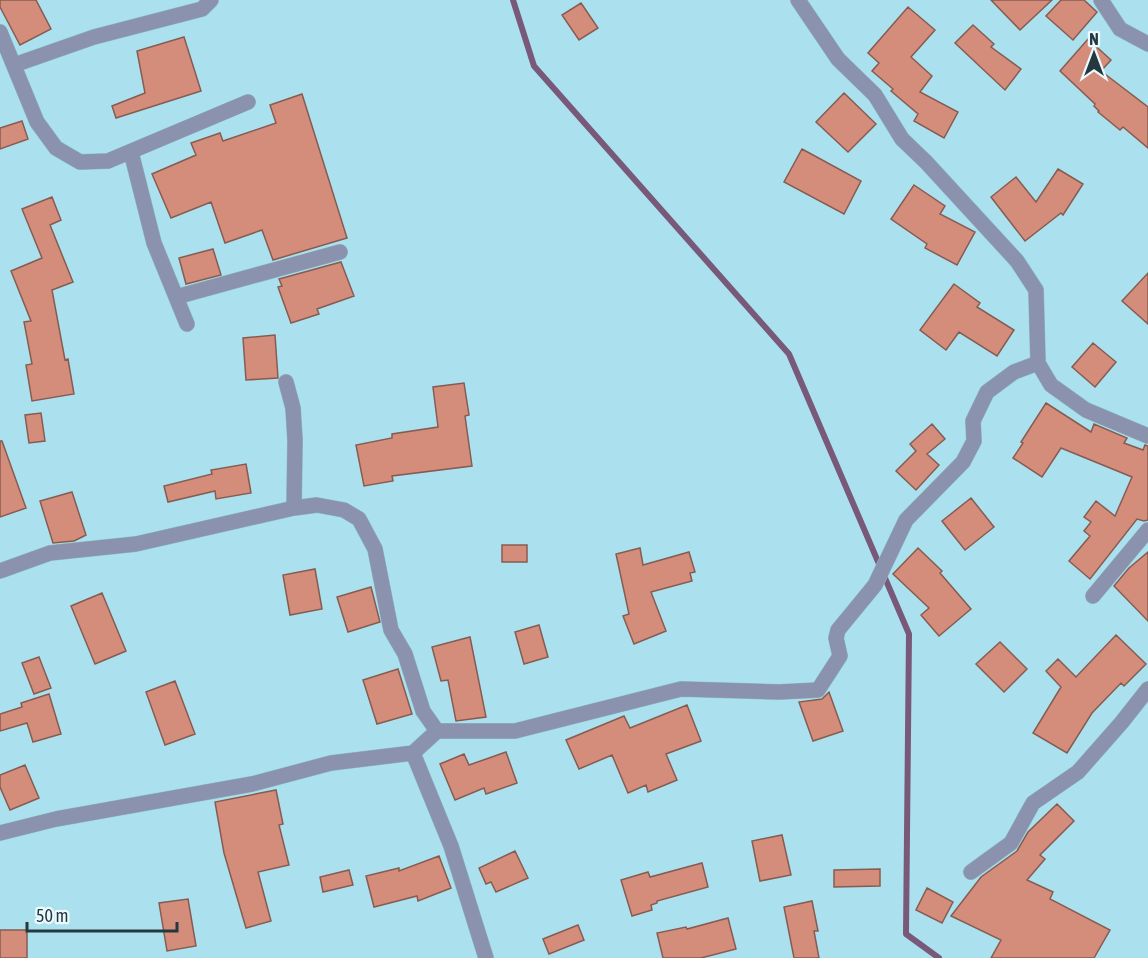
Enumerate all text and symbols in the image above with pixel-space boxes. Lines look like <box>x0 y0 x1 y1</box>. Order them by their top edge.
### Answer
north arrow <box>1064 24 1124 84</box>
text: N <box>1089 30 1099 48</box>
scale bar <box>27 895 177 933</box>
text: 50 m <box>36 905 68 926</box>

